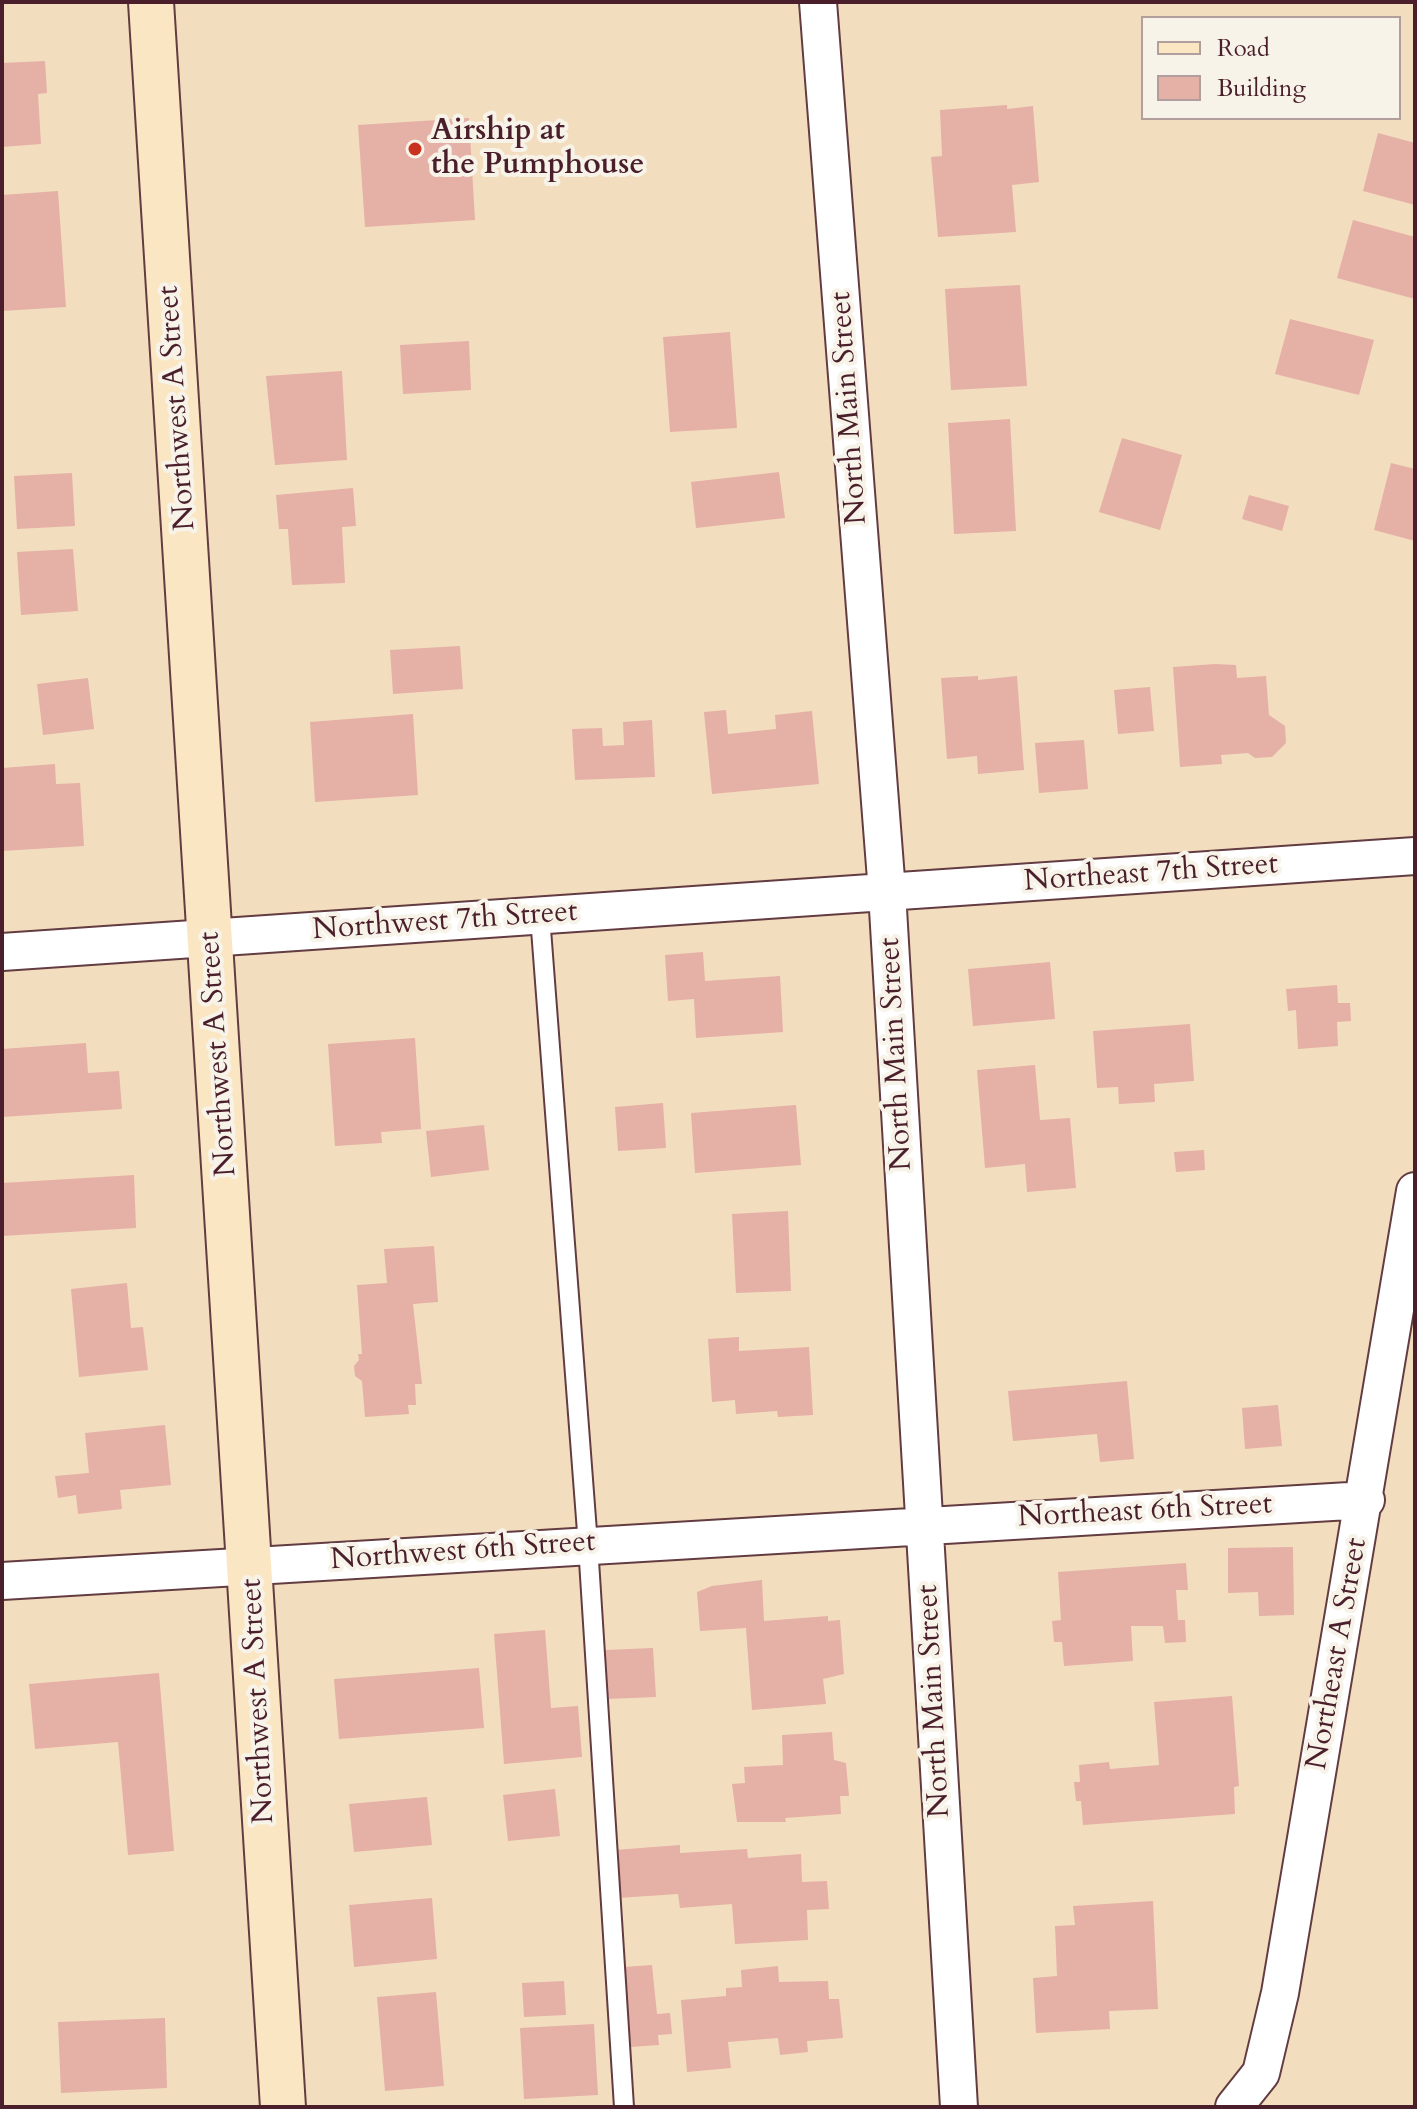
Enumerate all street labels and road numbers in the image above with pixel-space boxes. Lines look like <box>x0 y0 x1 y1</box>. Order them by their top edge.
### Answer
street label: Northwest A Street <box>151 284 205 532</box>
street label: North Main Street <box>824 290 876 526</box>
street label: Northeast 7th Street <box>1023 847 1279 901</box>
street label: Northwest 7th Street <box>311 895 579 949</box>
street label: Northwest A Street <box>192 930 246 1178</box>
street label: North Main Street <box>873 936 921 1172</box>
street label: Northeast 6th Street <box>1017 1487 1273 1537</box>
street label: Northwest 6th Street <box>329 1525 597 1579</box>
street label: Northeast A Street <box>1300 1535 1376 1773</box>
street label: Northwest A Street <box>235 1577 283 1825</box>
street label: North Main Street <box>911 1583 959 1819</box>

